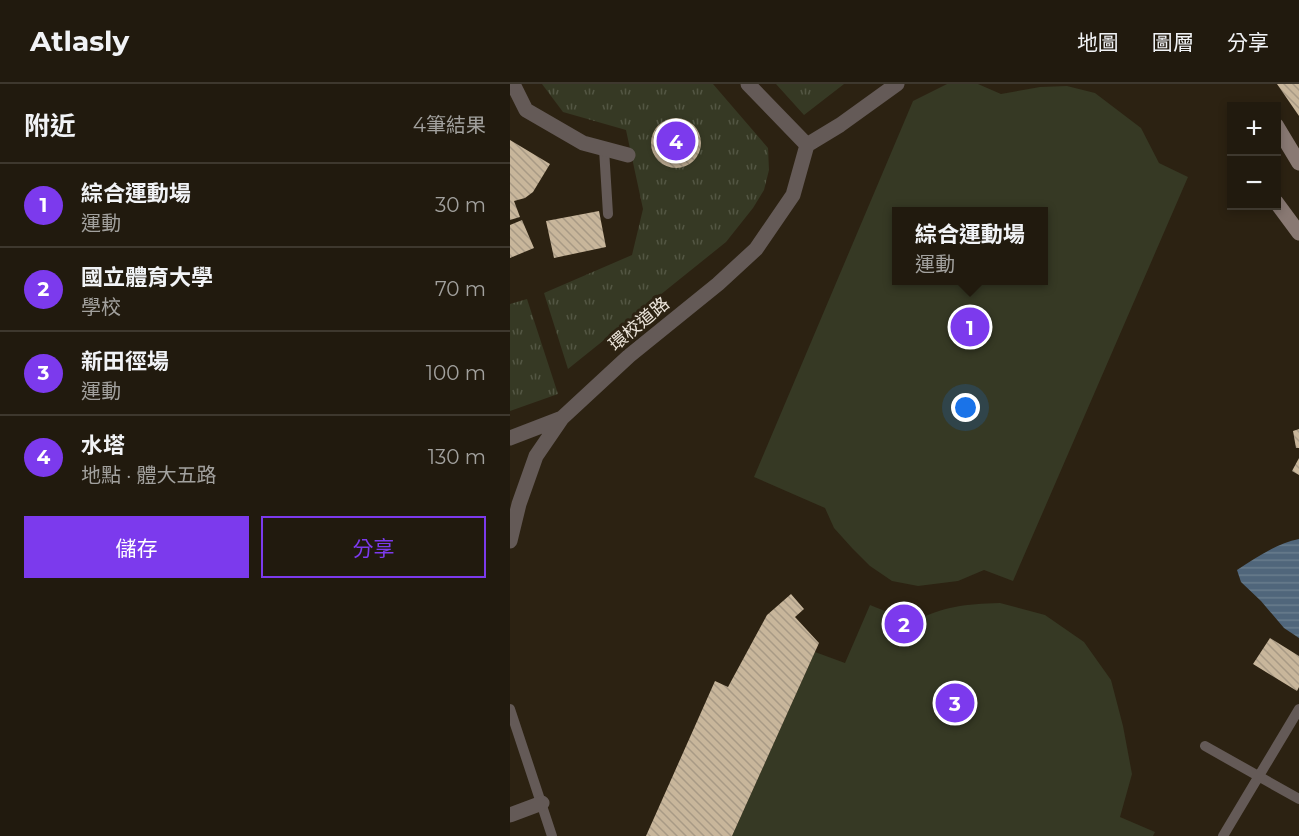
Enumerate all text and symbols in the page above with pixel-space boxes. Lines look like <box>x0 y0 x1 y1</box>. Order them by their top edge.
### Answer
text: Atlasly <box>30 24 129 58</box>
text: 地圖 <box>1077 30 1119 55</box>
text: 圖層 <box>1152 30 1194 55</box>
text: 分享 <box>1227 30 1269 55</box>
map controls <box>1227 102 1281 210</box>
button: + <box>1227 102 1281 156</box>
text: 附近 <box>24 110 76 142</box>
text: 4筆結果 <box>413 113 486 137</box>
pin: 4 <box>656 118 696 164</box>
button: − <box>1227 156 1281 210</box>
text: 綜合運動場 <box>81 180 191 207</box>
text: 1 <box>40 193 47 217</box>
text: 30 m <box>435 193 486 217</box>
popup <box>892 207 1048 285</box>
text: 運動 <box>81 211 121 235</box>
text: 綜合運動場 <box>915 221 1025 248</box>
text: 運動 <box>915 252 955 276</box>
text: 國立體育大學 <box>81 264 213 291</box>
text: 2 <box>38 277 49 301</box>
text: 70 m <box>435 277 486 301</box>
street label: 環校道路 <box>604 292 674 356</box>
text: 學校 <box>81 295 121 319</box>
pin: 1 <box>950 304 990 350</box>
text: 新田徑場 <box>81 348 169 375</box>
text: 3 <box>38 361 49 385</box>
text: 100 m <box>426 361 486 385</box>
text: 運動 <box>81 379 121 403</box>
your location <box>951 393 980 422</box>
text: 水塔 <box>81 432 125 459</box>
text: 4 <box>37 445 50 469</box>
text: 130 m <box>428 445 486 469</box>
text: 地點 · 體大五路 <box>81 463 217 487</box>
button: 儲存 <box>24 516 249 578</box>
button: 分享 <box>261 516 486 578</box>
pin: 2 <box>884 602 924 646</box>
pin: 3 <box>936 680 974 726</box>

